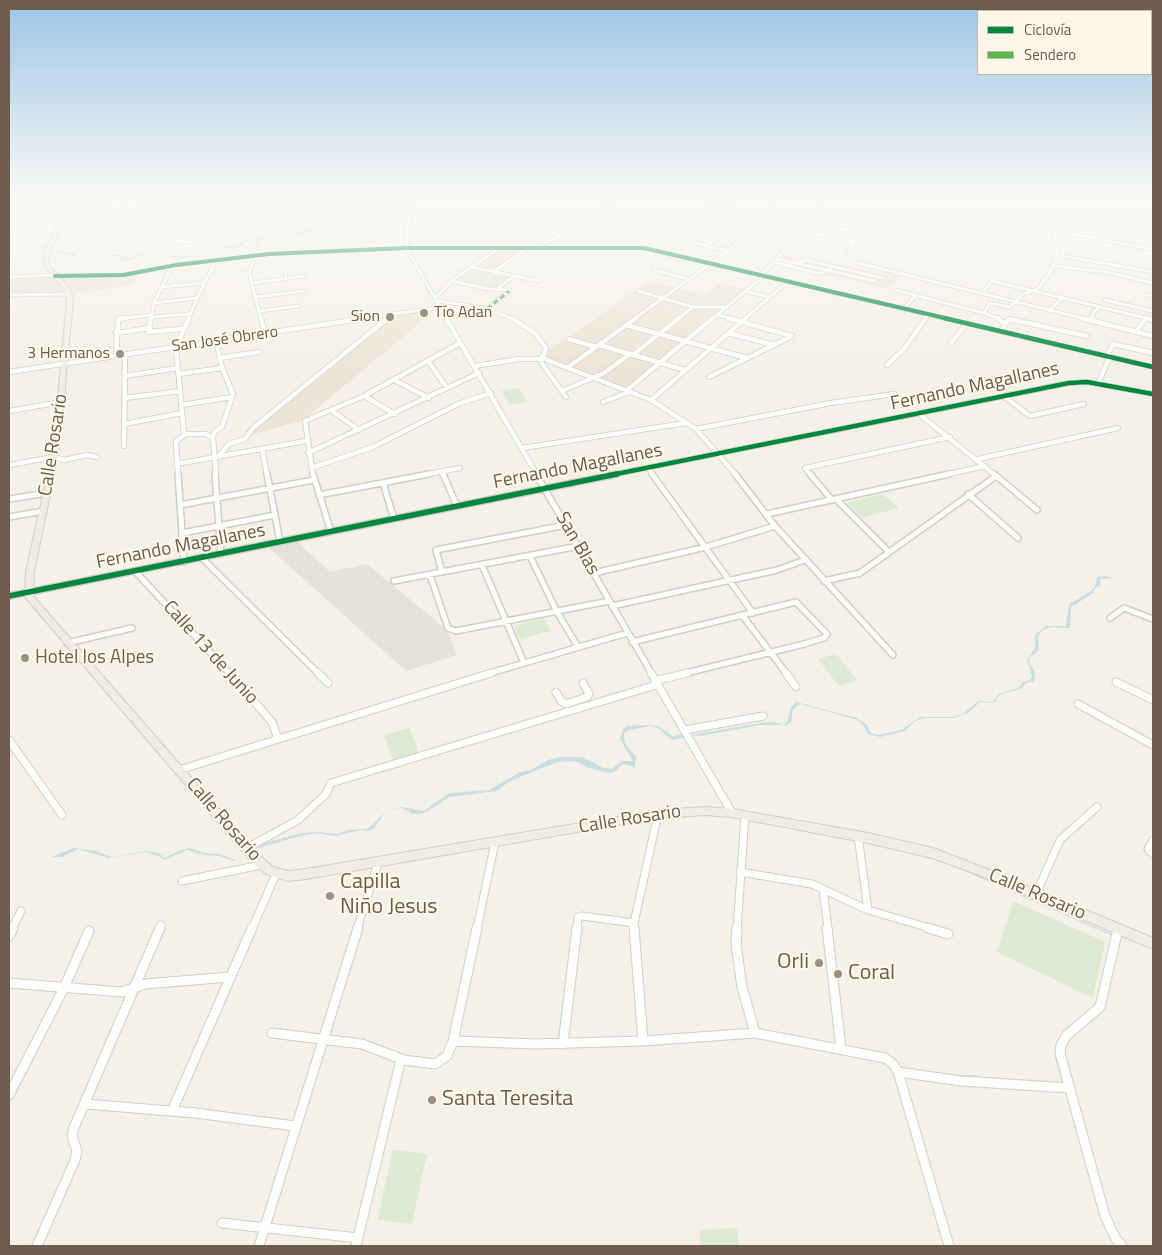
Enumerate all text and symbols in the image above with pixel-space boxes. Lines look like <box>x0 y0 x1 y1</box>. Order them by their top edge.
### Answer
legend <box>977 10 1152 75</box>
text: Ciclovía <box>1024 18 1071 41</box>
text: Sendero <box>1024 43 1076 66</box>
place label: Tío Adan <box>434 303 492 323</box>
place label: Sion <box>351 307 380 327</box>
marker: Tío Adan <box>418 307 430 319</box>
marker: Sion <box>384 311 396 323</box>
street label: San José Obrero <box>171 323 279 357</box>
place label: 3 Hermanos <box>27 344 110 364</box>
marker: 3 Hermanos <box>114 348 126 360</box>
street label: Fernando Magallanes <box>889 358 1061 416</box>
street label: Calle Rosario <box>35 392 73 498</box>
street label: Fernando Magallanes <box>492 439 664 495</box>
street label: San Blas <box>550 509 604 579</box>
street label: Fernando Magallanes <box>95 519 267 575</box>
street label: Calle 13 de Junio <box>157 596 263 710</box>
place label: Hotel los Alpes <box>35 647 154 669</box>
marker: Hotel los Alpes <box>19 652 31 664</box>
street label: Calle Rosario <box>181 774 265 866</box>
street label: Calle Rosario <box>577 801 683 839</box>
street label: Calle Rosario <box>985 864 1089 926</box>
place label: Capilla Niño Jesus <box>340 870 437 921</box>
marker: Capilla Niño Jesus <box>324 890 336 902</box>
place label: Orli <box>777 950 809 976</box>
marker: Orli <box>813 957 825 969</box>
place label: Coral <box>848 961 895 987</box>
marker: Coral <box>832 968 844 980</box>
place label: Santa Teresita <box>442 1087 573 1113</box>
marker: Santa Teresita <box>426 1094 438 1106</box>

